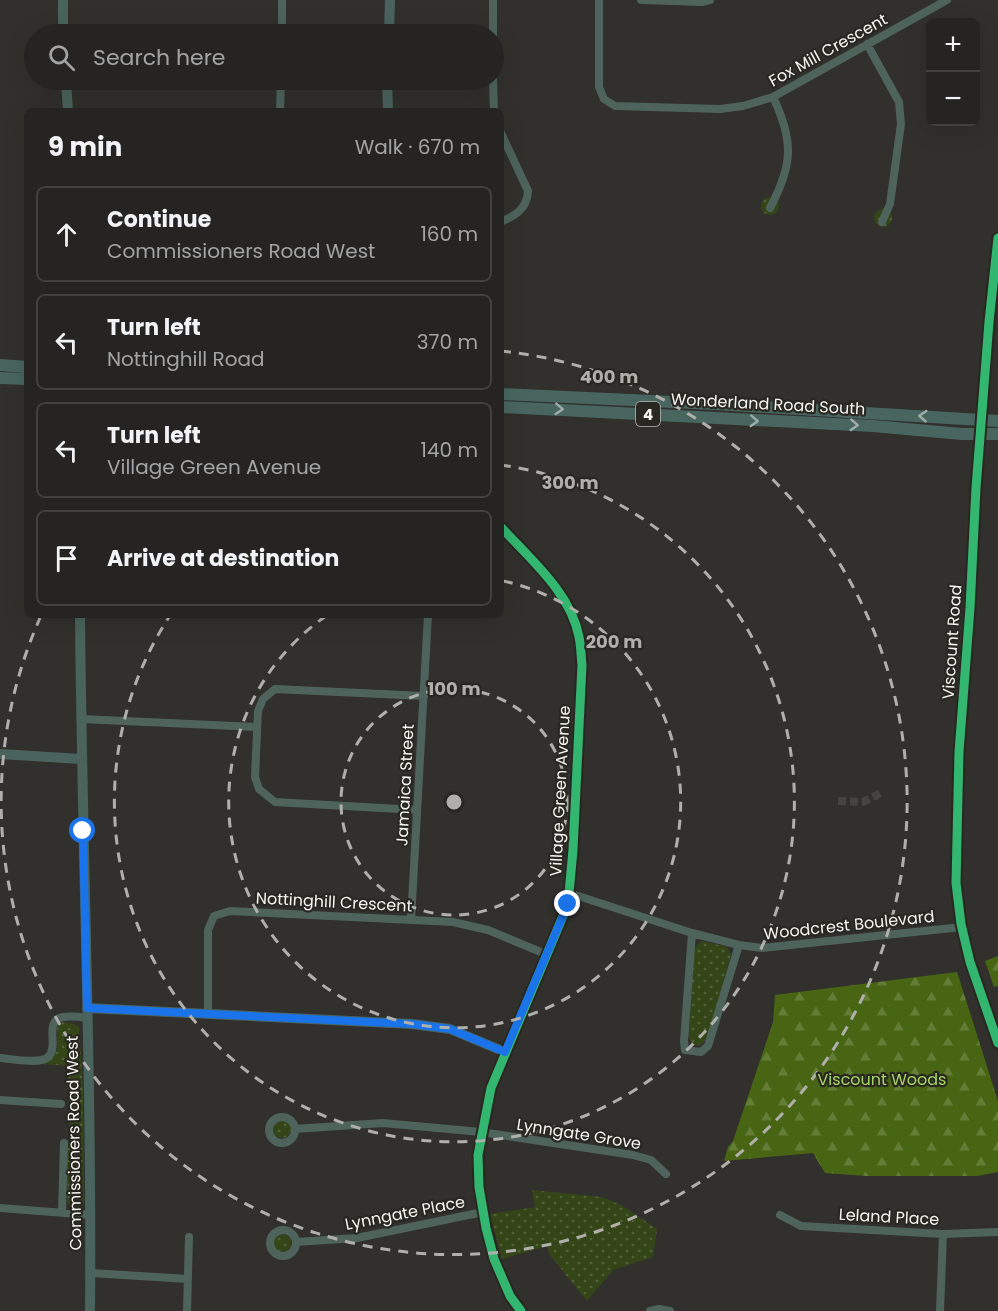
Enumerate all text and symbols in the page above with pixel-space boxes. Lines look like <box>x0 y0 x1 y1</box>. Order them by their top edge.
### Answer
street label: Fox Mill Crescent <box>765 8 892 92</box>
map controls <box>926 18 980 126</box>
button: + <box>926 18 980 72</box>
search box <box>24 24 504 90</box>
icon: search <box>45 41 78 74</box>
text: Search here <box>93 42 226 73</box>
button: − <box>926 72 980 126</box>
text: 9 min <box>48 129 122 165</box>
text: Walk · 670 m <box>355 133 480 161</box>
text: Continue <box>107 204 211 235</box>
icon: ahead <box>50 218 83 251</box>
text: 160 m <box>420 220 478 248</box>
text: Commissioners Road West <box>107 237 375 265</box>
text: Turn left <box>107 312 201 343</box>
icon: left <box>50 326 83 359</box>
text: 370 m <box>417 328 478 356</box>
text: Nottinghill Road <box>107 345 265 373</box>
text: 400 m <box>580 364 638 389</box>
street label: Wonderland Road South <box>670 387 866 421</box>
road number: 4 <box>636 402 660 426</box>
one-way arrow <box>555 403 564 416</box>
one-way arrow <box>918 410 927 423</box>
one-way arrow <box>750 414 759 427</box>
one-way arrow <box>850 419 859 432</box>
text: Turn left <box>107 420 201 451</box>
icon: left <box>50 434 83 467</box>
text: 140 m <box>421 436 478 464</box>
text: Village Green Avenue <box>107 453 321 481</box>
text: 300 m <box>541 470 599 495</box>
icon: arrive <box>50 542 83 575</box>
text: Arrive at destination <box>107 543 339 574</box>
street label: Viscount Road <box>937 584 967 700</box>
text: 200 m <box>586 629 642 654</box>
text: 100 m <box>427 676 481 701</box>
street label: Village Green Avenue <box>544 705 576 877</box>
street label: Jamaica Street <box>390 723 420 847</box>
centre of rings <box>444 792 464 812</box>
route start <box>69 817 95 843</box>
street label: Nottinghill Crescent <box>255 886 413 918</box>
route end <box>554 890 580 916</box>
street label: Woodcrest Boulevard <box>762 905 936 945</box>
street label: Commissioners Road West <box>61 1035 87 1251</box>
park label: Viscount Woods <box>818 1068 946 1091</box>
street label: Lynngate Grove <box>515 1113 643 1155</box>
street label: Lynngate Place <box>343 1190 467 1236</box>
street label: Leland Place <box>838 1203 940 1231</box>

